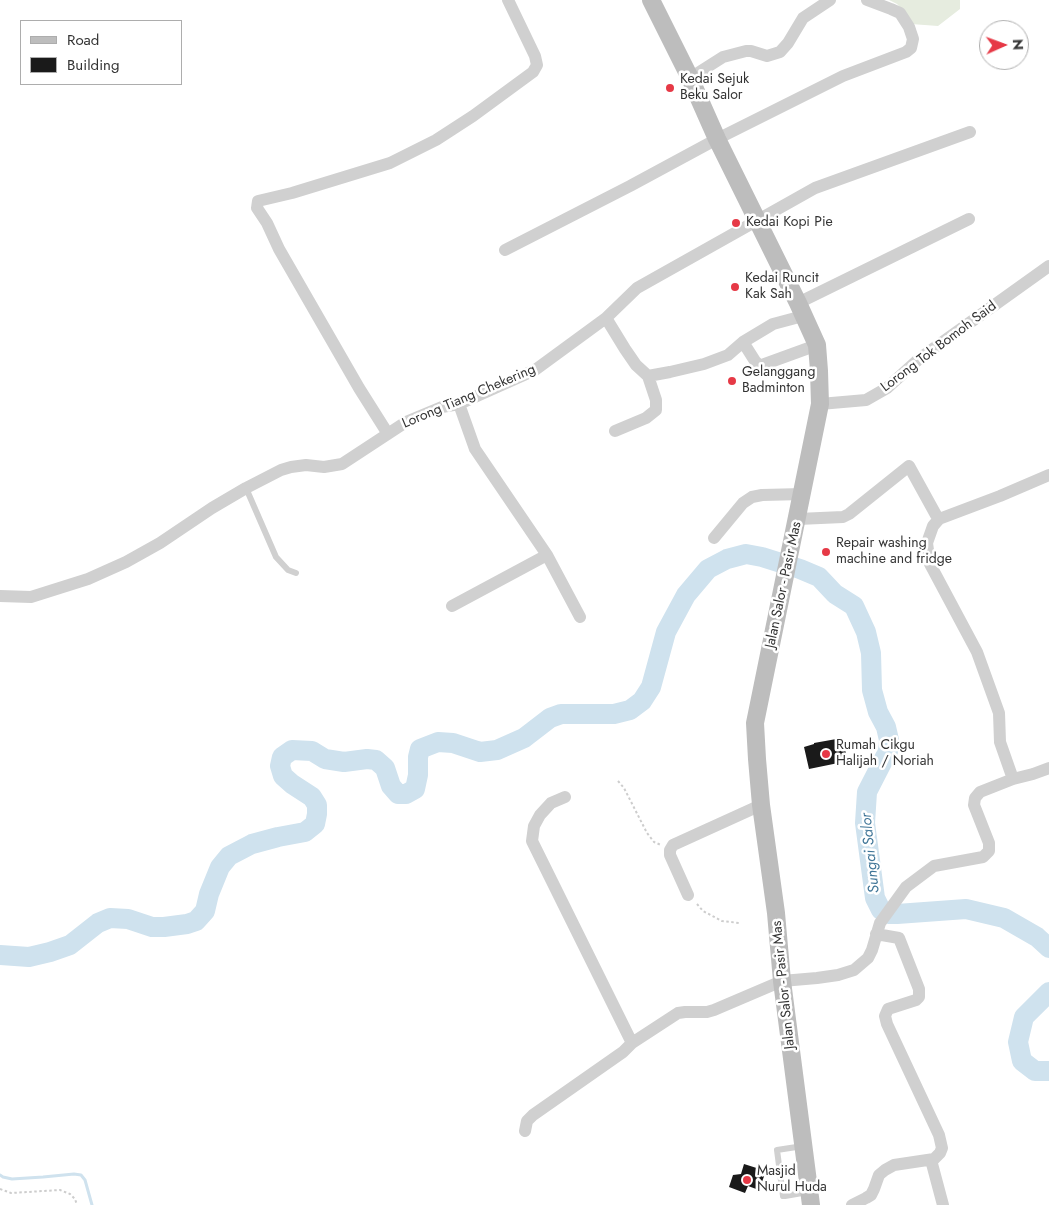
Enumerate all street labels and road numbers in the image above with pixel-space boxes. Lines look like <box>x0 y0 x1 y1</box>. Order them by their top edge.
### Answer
street label: Lorong Tok Bomoh Said <box>878 298 1000 396</box>
street label: Lorong Tiang Chekering <box>400 361 538 433</box>
street label: Jalan Salor - Pasir Mas <box>762 520 806 650</box>
street label: Jalan Salor - Pasir Mas <box>769 920 799 1050</box>

